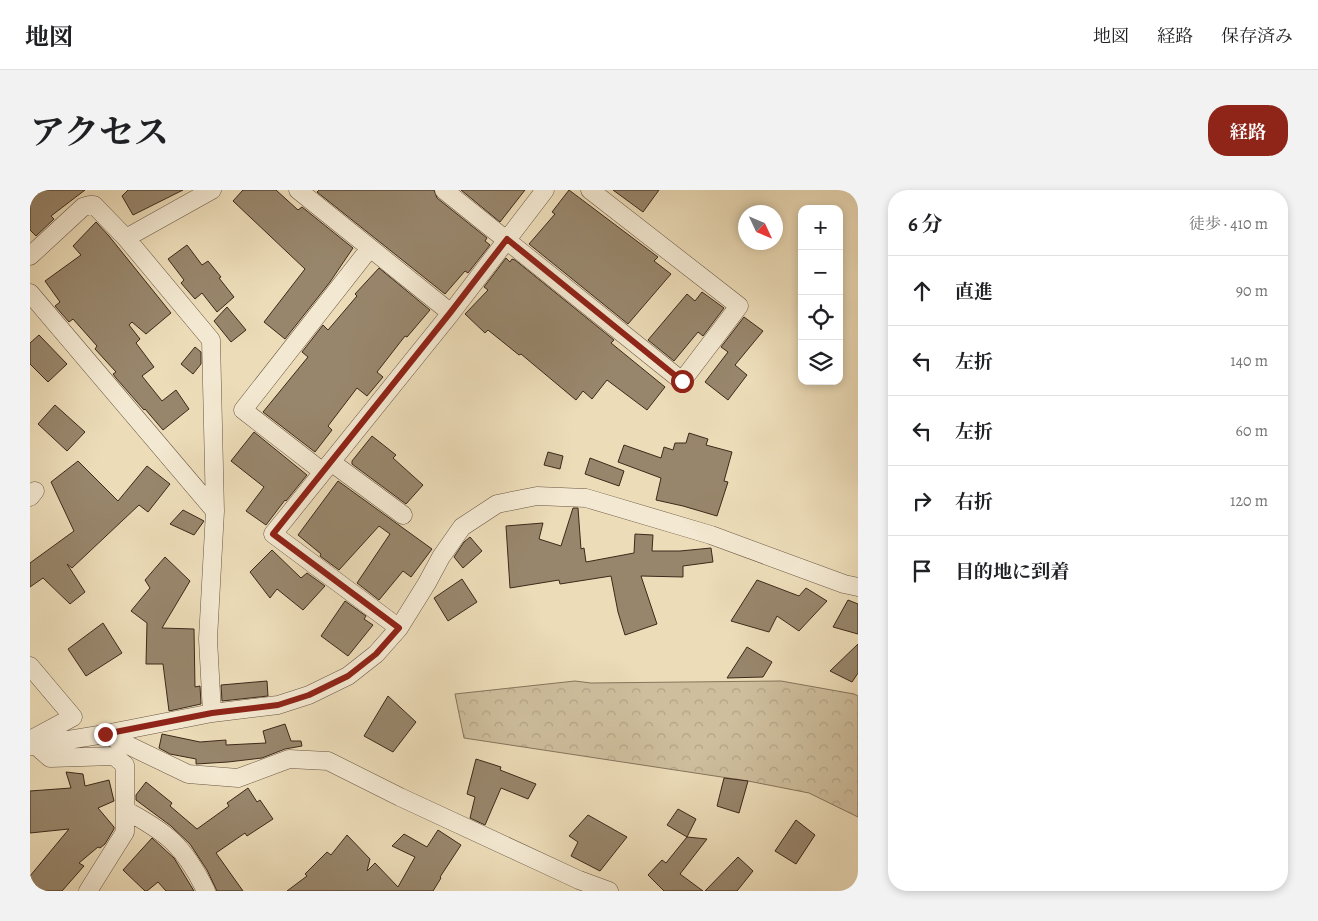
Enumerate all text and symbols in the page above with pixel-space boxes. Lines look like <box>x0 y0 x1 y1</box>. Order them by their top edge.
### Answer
text: 地図 <box>25 21 73 53</box>
text: 地図 <box>1093 24 1129 48</box>
text: 経路 <box>1157 24 1193 48</box>
text: 保存済み <box>1221 24 1293 48</box>
button: 経路 <box>1208 105 1288 156</box>
text: アクセス <box>30 108 169 156</box>
north arrow <box>738 205 783 250</box>
map controls <box>798 205 843 385</box>
button: + <box>798 205 843 250</box>
text: 6 分 <box>908 210 942 238</box>
text: 徒歩 · 410 m <box>1189 213 1268 235</box>
button: − <box>798 250 843 295</box>
icon: ahead <box>908 277 936 305</box>
text: 直進 <box>955 279 993 305</box>
text: 90 m <box>1236 280 1268 302</box>
button: locate <box>798 295 843 340</box>
button: layers <box>798 340 843 385</box>
icon: left <box>908 347 936 375</box>
text: 左折 <box>955 349 993 375</box>
text: 140 m <box>1230 350 1268 372</box>
route start <box>671 370 694 393</box>
icon: left <box>908 417 936 445</box>
text: 左折 <box>955 419 993 445</box>
text: 60 m <box>1236 420 1268 442</box>
icon: right <box>908 487 936 515</box>
text: 右折 <box>955 489 993 515</box>
text: 120 m <box>1230 490 1268 512</box>
icon: arrive <box>908 557 936 585</box>
text: 目的地に到着 <box>955 559 1069 585</box>
route end <box>94 723 117 746</box>

